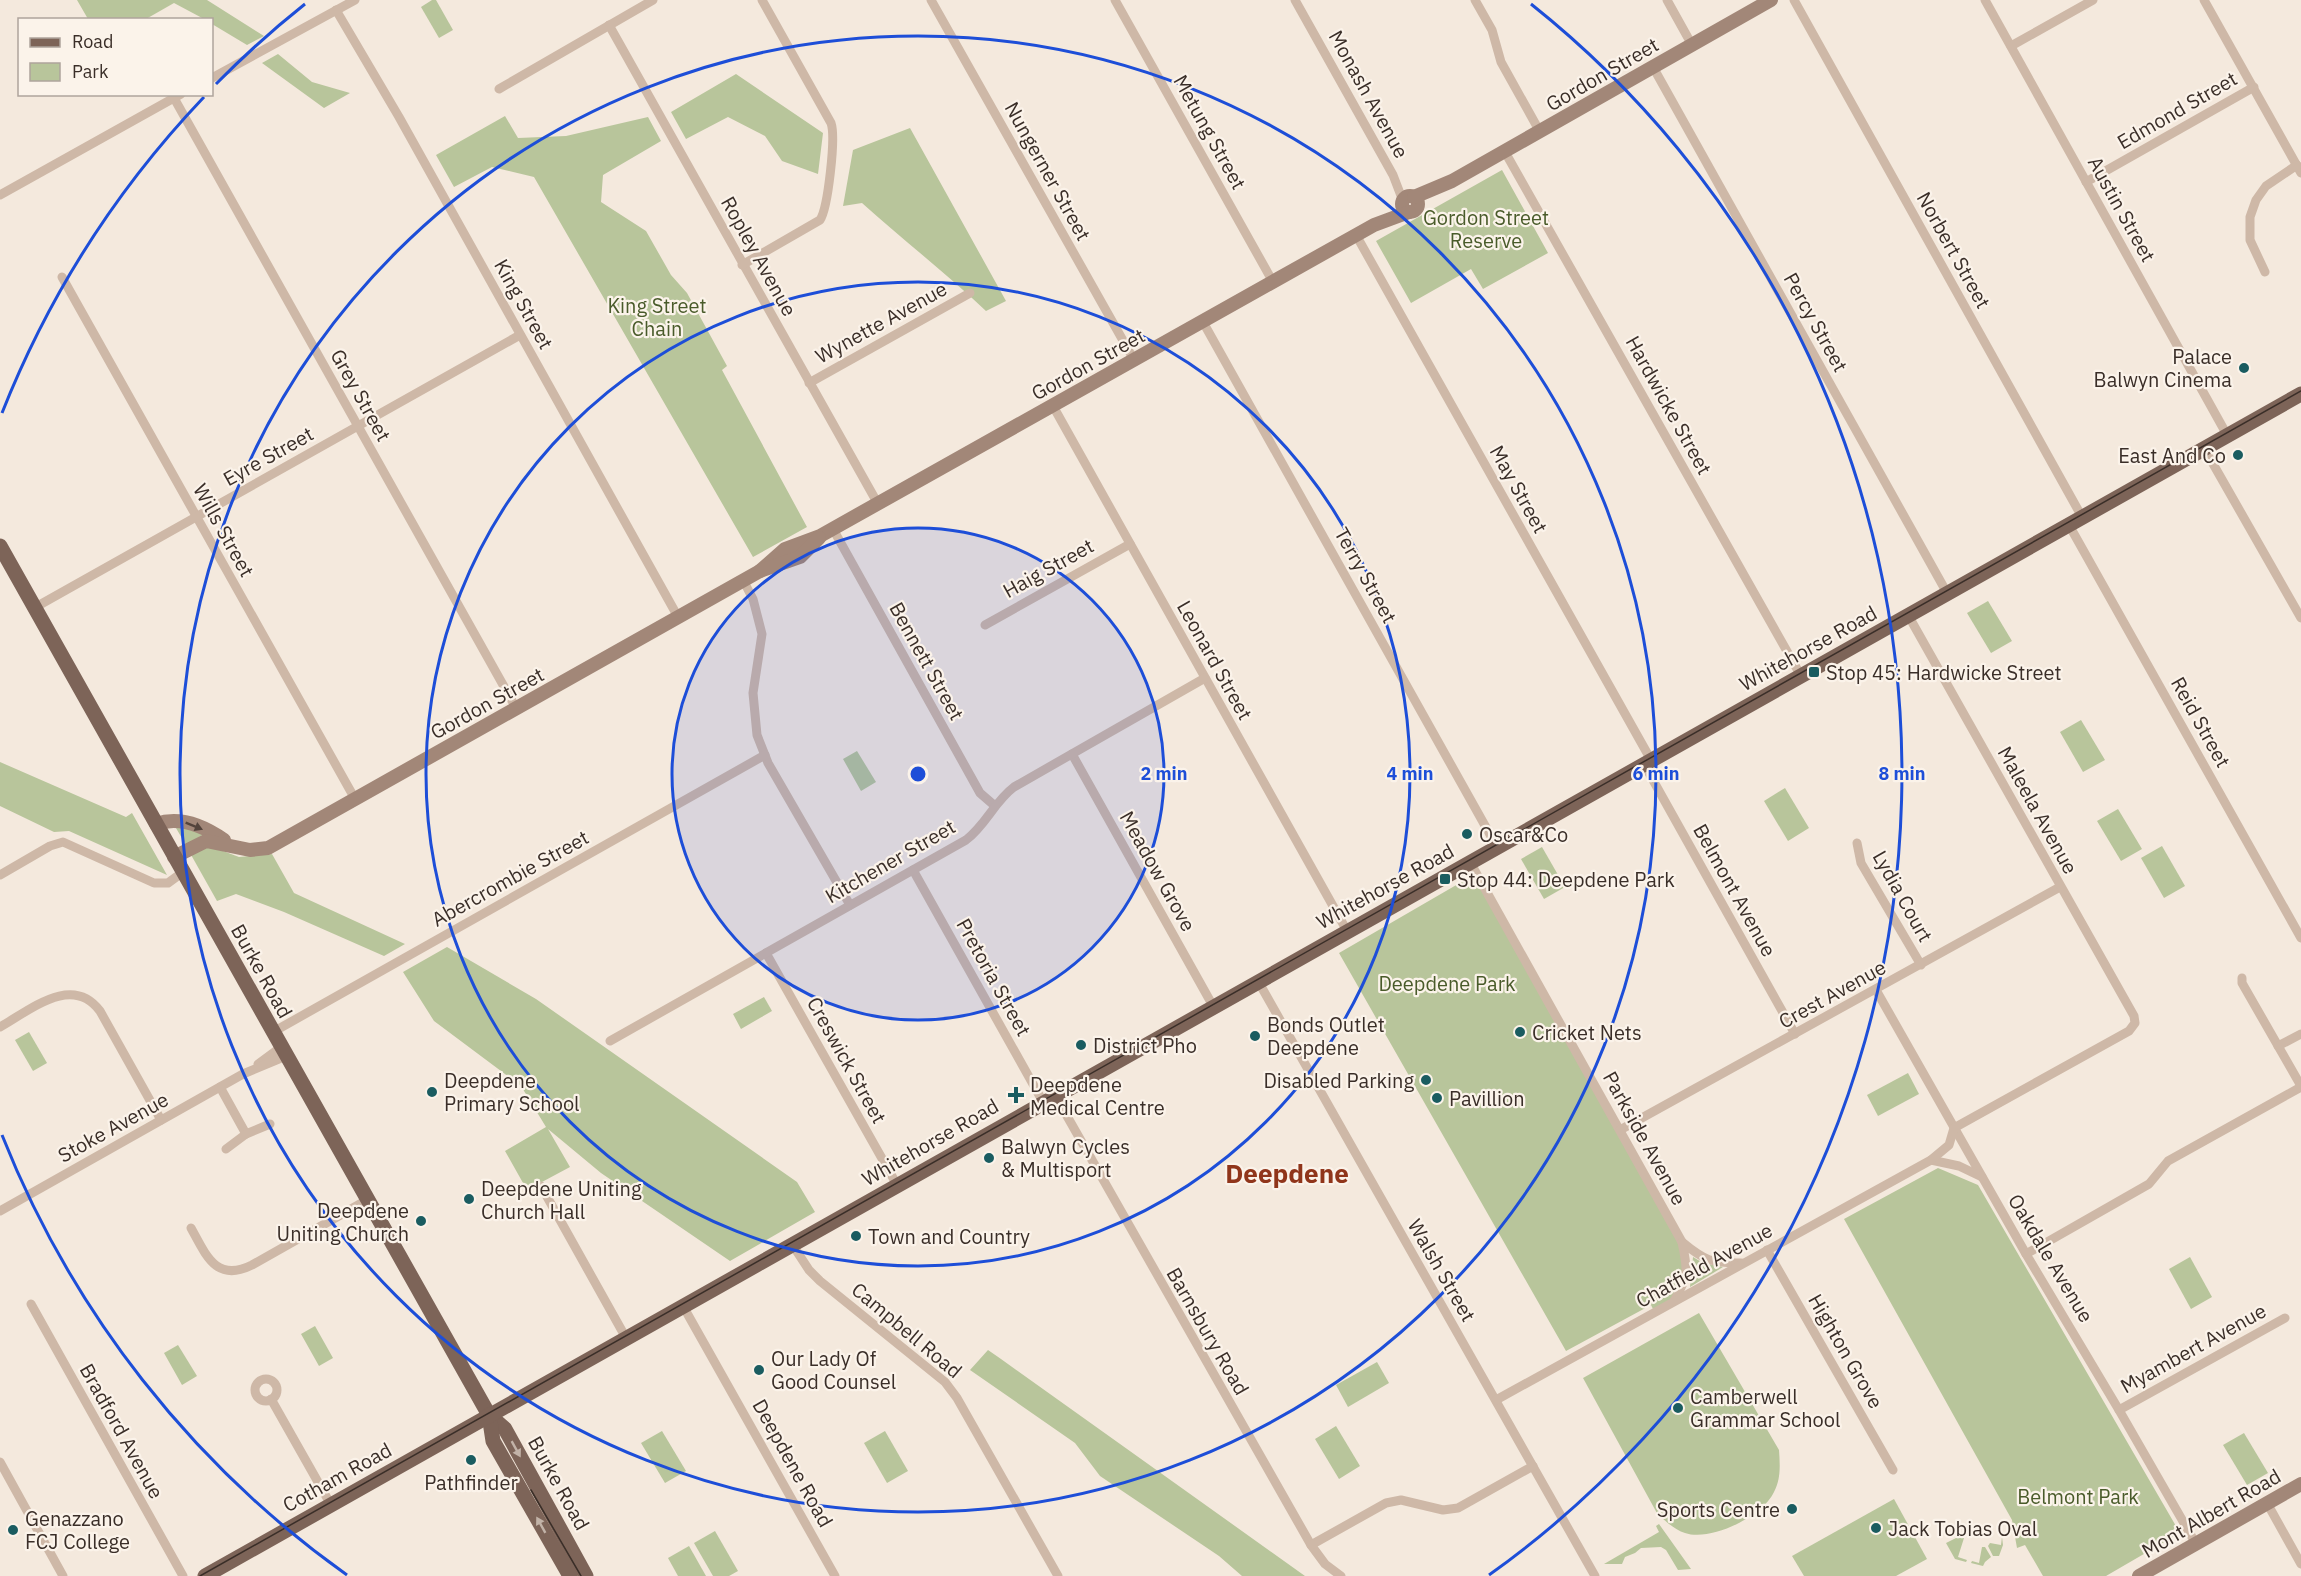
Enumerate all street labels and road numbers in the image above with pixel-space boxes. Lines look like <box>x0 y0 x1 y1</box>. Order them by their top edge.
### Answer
street label: Monash Avenue <box>1323 25 1415 163</box>
street label: Gordon Street <box>1541 31 1663 117</box>
street label: Edmond Street <box>2112 65 2242 155</box>
street label: Metung Street <box>1167 70 1253 194</box>
street label: Nungerner Street <box>999 97 1097 245</box>
street label: Austin Street <box>2082 151 2162 267</box>
street label: Norbert Street <box>1911 187 1997 313</box>
street label: Ropley Avenue <box>715 191 803 321</box>
street label: King Street <box>488 254 560 354</box>
street label: Percy Street <box>1778 268 1854 376</box>
street label: Wynette Avenue <box>810 275 952 369</box>
street label: Gordon Street <box>1026 322 1150 406</box>
street label: Hardwicke Street <box>1620 331 1718 479</box>
street label: Grey Street <box>325 344 397 446</box>
street label: Eyre Street <box>218 420 318 492</box>
street label: May Street <box>1484 440 1554 538</box>
street label: Wills Street <box>187 478 261 582</box>
street label: Terry Street <box>1329 522 1403 628</box>
street label: Haig Street <box>998 532 1098 604</box>
street label: Leonard Street <box>1171 596 1259 724</box>
street label: Bennett Street <box>883 597 971 725</box>
street label: Whitehorse Road <box>1734 599 1882 697</box>
street label: Gordon Street <box>425 661 549 745</box>
street label: Reid Street <box>2165 672 2237 772</box>
street label: Maleela Avenue <box>1992 741 2084 879</box>
street label: Meadow Grove <box>1114 806 1202 936</box>
street label: Kitchener Street <box>820 813 960 909</box>
street label: Belmont Avenue <box>1687 819 1783 961</box>
street label: Abercrombie Street <box>427 824 593 932</box>
street label: Whitehorse Road <box>1311 837 1459 935</box>
street label: Lydia Court <box>1867 845 1939 947</box>
street label: Pretoria Street <box>950 913 1038 1041</box>
street label: Burke Road <box>225 919 299 1023</box>
street label: Crest Avenue <box>1774 953 1890 1035</box>
street label: Creswick Street <box>801 992 893 1128</box>
street label: Parkside Avenue <box>1597 1066 1693 1210</box>
street label: Stoke Avenue <box>53 1086 173 1168</box>
street label: Whitehorse Road <box>857 1092 1003 1192</box>
street label: Oakdale Avenue <box>2002 1189 2100 1327</box>
street label: Walsh Street <box>1402 1214 1482 1326</box>
street label: Chatfield Avenue <box>1631 1216 1777 1314</box>
street label: Barnsbury Road <box>1160 1262 1256 1400</box>
street label: Campbell Road <box>846 1276 968 1384</box>
street label: Highton Grove <box>1802 1289 1890 1413</box>
street label: Myambert Avenue <box>2115 1297 2271 1399</box>
street label: Bradford Avenue <box>74 1359 170 1503</box>
street label: Deepdene Road <box>747 1394 839 1532</box>
street label: Burke Road <box>522 1431 596 1535</box>
street label: Cotham Road <box>278 1436 396 1518</box>
street label: Mont Albert Road <box>2136 1462 2286 1564</box>

